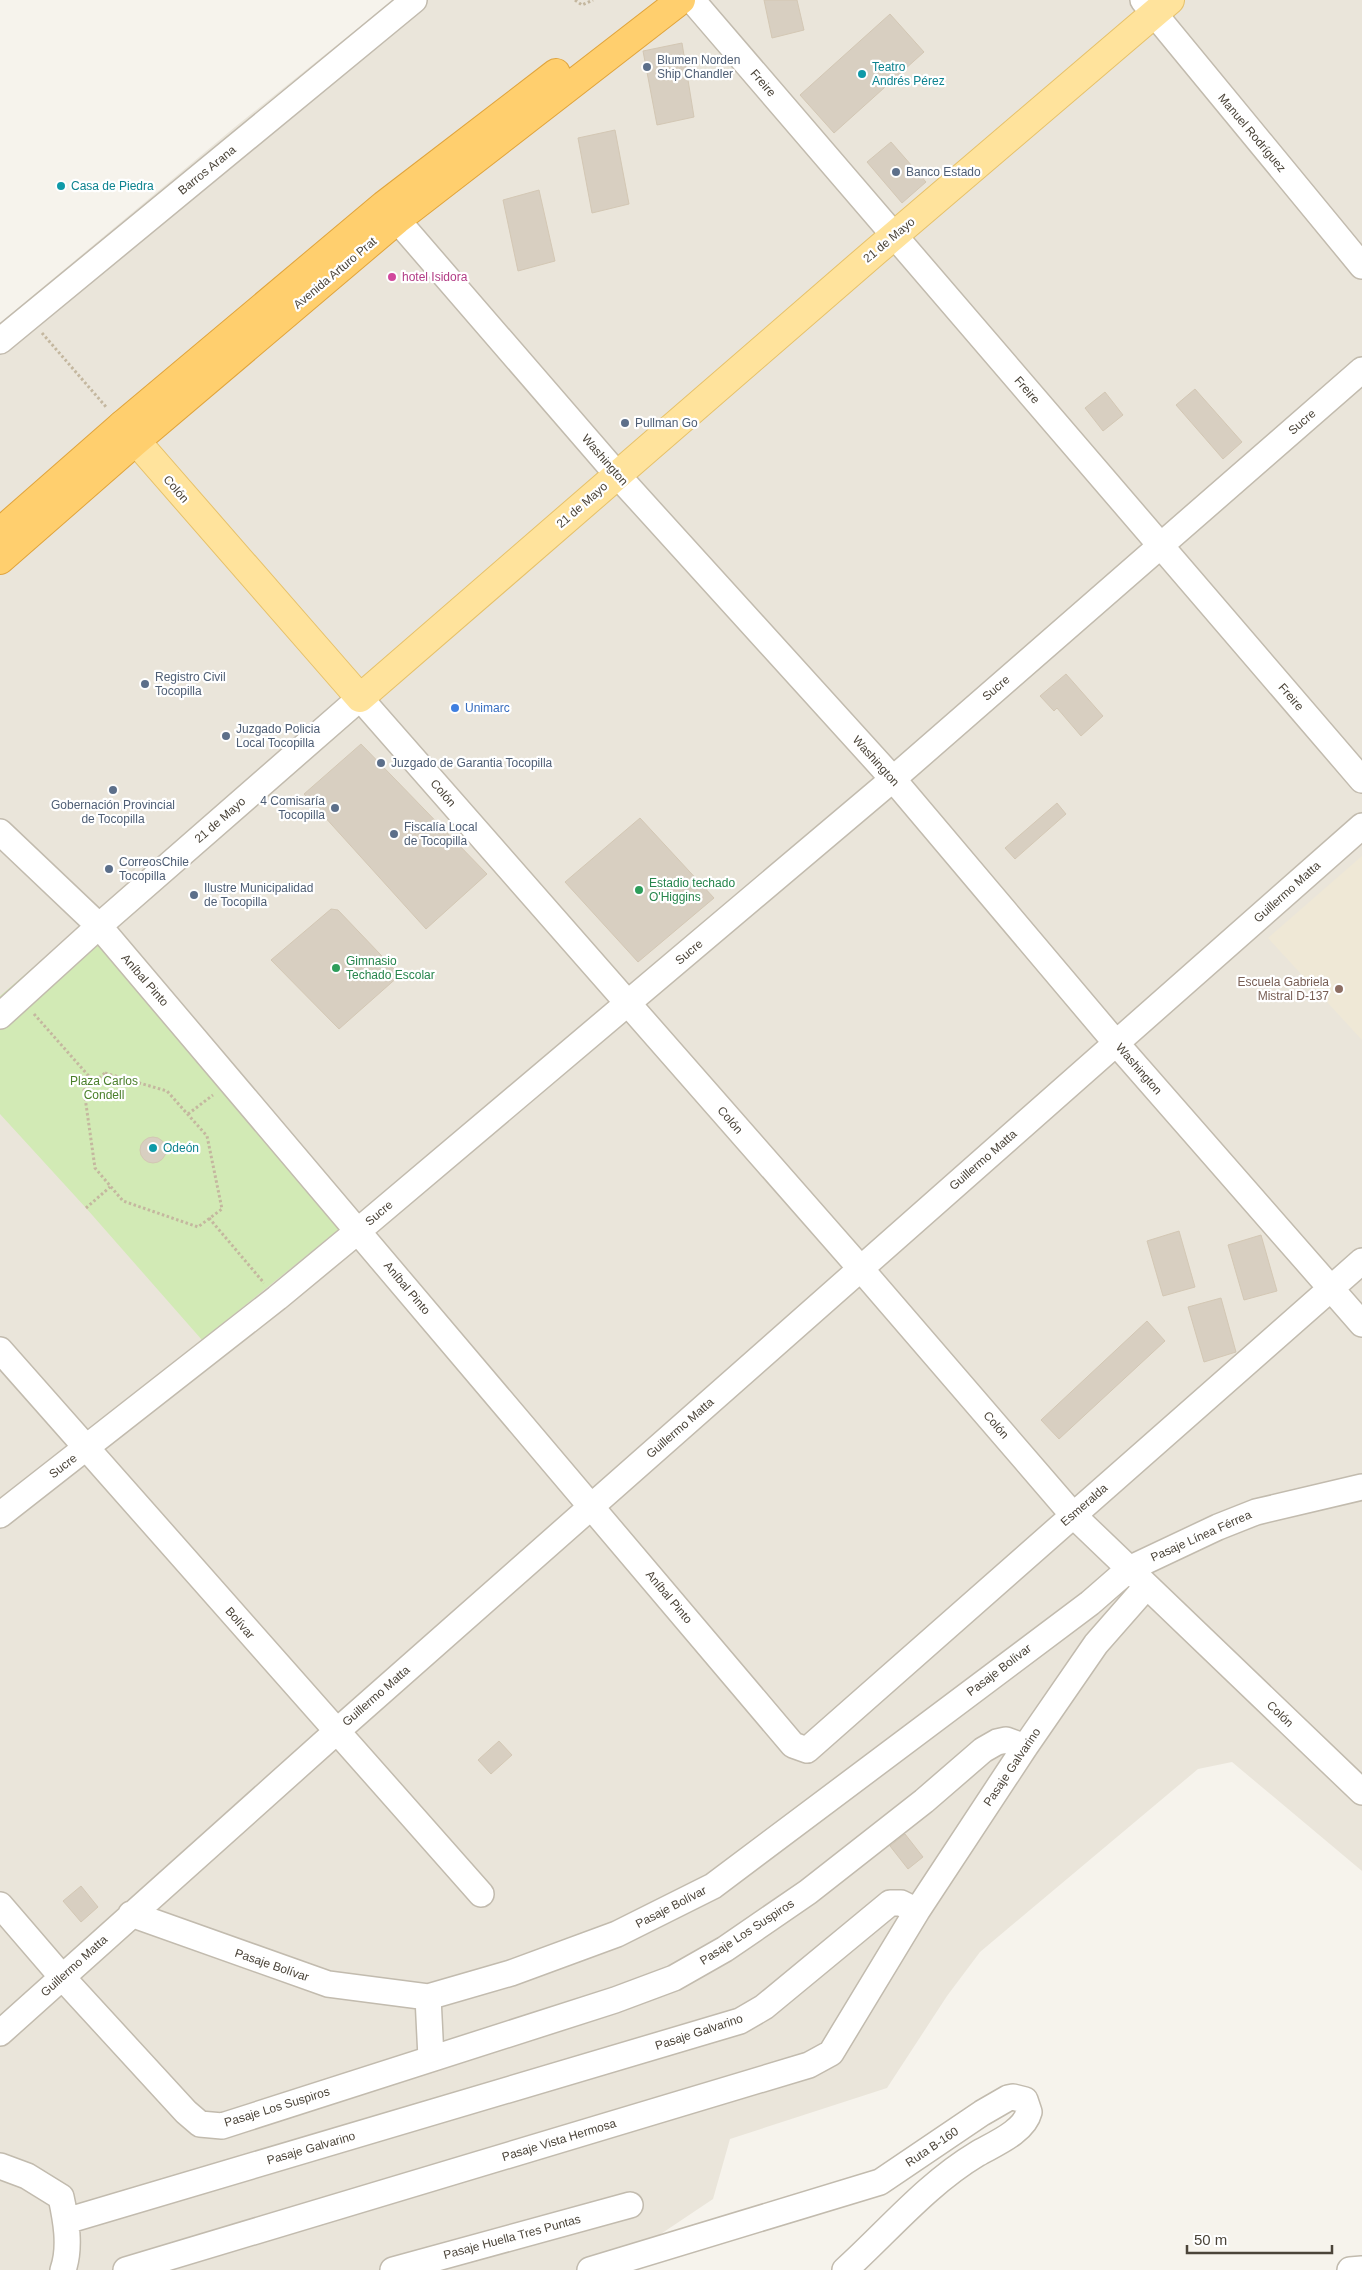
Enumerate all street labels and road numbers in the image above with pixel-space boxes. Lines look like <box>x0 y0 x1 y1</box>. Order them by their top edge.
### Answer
street label: Freire <box>747 67 779 100</box>
street label: Manuel Rodríguez <box>1215 91 1289 175</box>
street label: Barros Arana <box>175 142 239 197</box>
street label: 21 de Mayo <box>860 214 918 266</box>
street label: Avenida Arturo Prat <box>291 234 380 312</box>
street label: Freire <box>1011 374 1043 407</box>
street label: Sucre <box>1286 406 1319 438</box>
street label: Washington <box>579 432 631 488</box>
street label: Colón <box>160 473 192 505</box>
street label: 21 de Mayo <box>554 479 610 531</box>
street label: Sucre <box>980 672 1013 704</box>
street label: Freire <box>1275 681 1307 714</box>
street label: Washington <box>850 733 902 789</box>
street label: Colón <box>427 777 459 809</box>
street label: 21 de Mayo <box>192 794 248 846</box>
street label: Guillermo Matta <box>1251 858 1323 926</box>
street label: Sucre <box>672 936 706 967</box>
street label: Aníbal Pinto <box>118 951 172 1009</box>
street label: Washington <box>1113 1041 1165 1097</box>
street label: Colón <box>714 1104 746 1136</box>
street label: Guillermo Matta <box>946 1127 1020 1193</box>
street label: Sucre <box>362 1197 396 1228</box>
street label: Aníbal Pinto <box>381 1259 433 1318</box>
street label: Guillermo Matta <box>643 1395 717 1461</box>
street label: Colón <box>980 1409 1012 1441</box>
street label: Sucre <box>46 1451 80 1481</box>
street label: Esmeralda <box>1058 1481 1110 1529</box>
street label: Pasaje Línea Férrea <box>1148 1507 1254 1565</box>
street label: Aníbal Pinto <box>643 1568 695 1627</box>
street label: Bolívar <box>222 1604 258 1642</box>
street label: Pasaje Bolívar <box>964 1641 1034 1699</box>
street label: Guillermo Matta <box>339 1663 413 1729</box>
street label: Colón <box>1264 1698 1296 1730</box>
street label: Pasaje Galvarino <box>981 1725 1044 1809</box>
street label: Pasaje Bolívar <box>633 1883 709 1931</box>
street label: Pasaje Los Suspiros <box>697 1896 797 1968</box>
street label: Guillermo Matta <box>38 1932 110 2000</box>
street label: Pasaje Bolívar <box>233 1946 311 1984</box>
street label: Pasaje Galvarino <box>653 2011 745 2053</box>
street label: Pasaje Los Suspiros <box>223 2084 331 2130</box>
street label: Pasaje Vista Hermosa <box>500 2116 618 2164</box>
street label: Ruta B-160 <box>903 2124 961 2170</box>
street label: Pasaje Galvarino <box>265 2129 357 2167</box>
street label: Pasaje Huella Tres Puntas <box>442 2212 582 2262</box>

